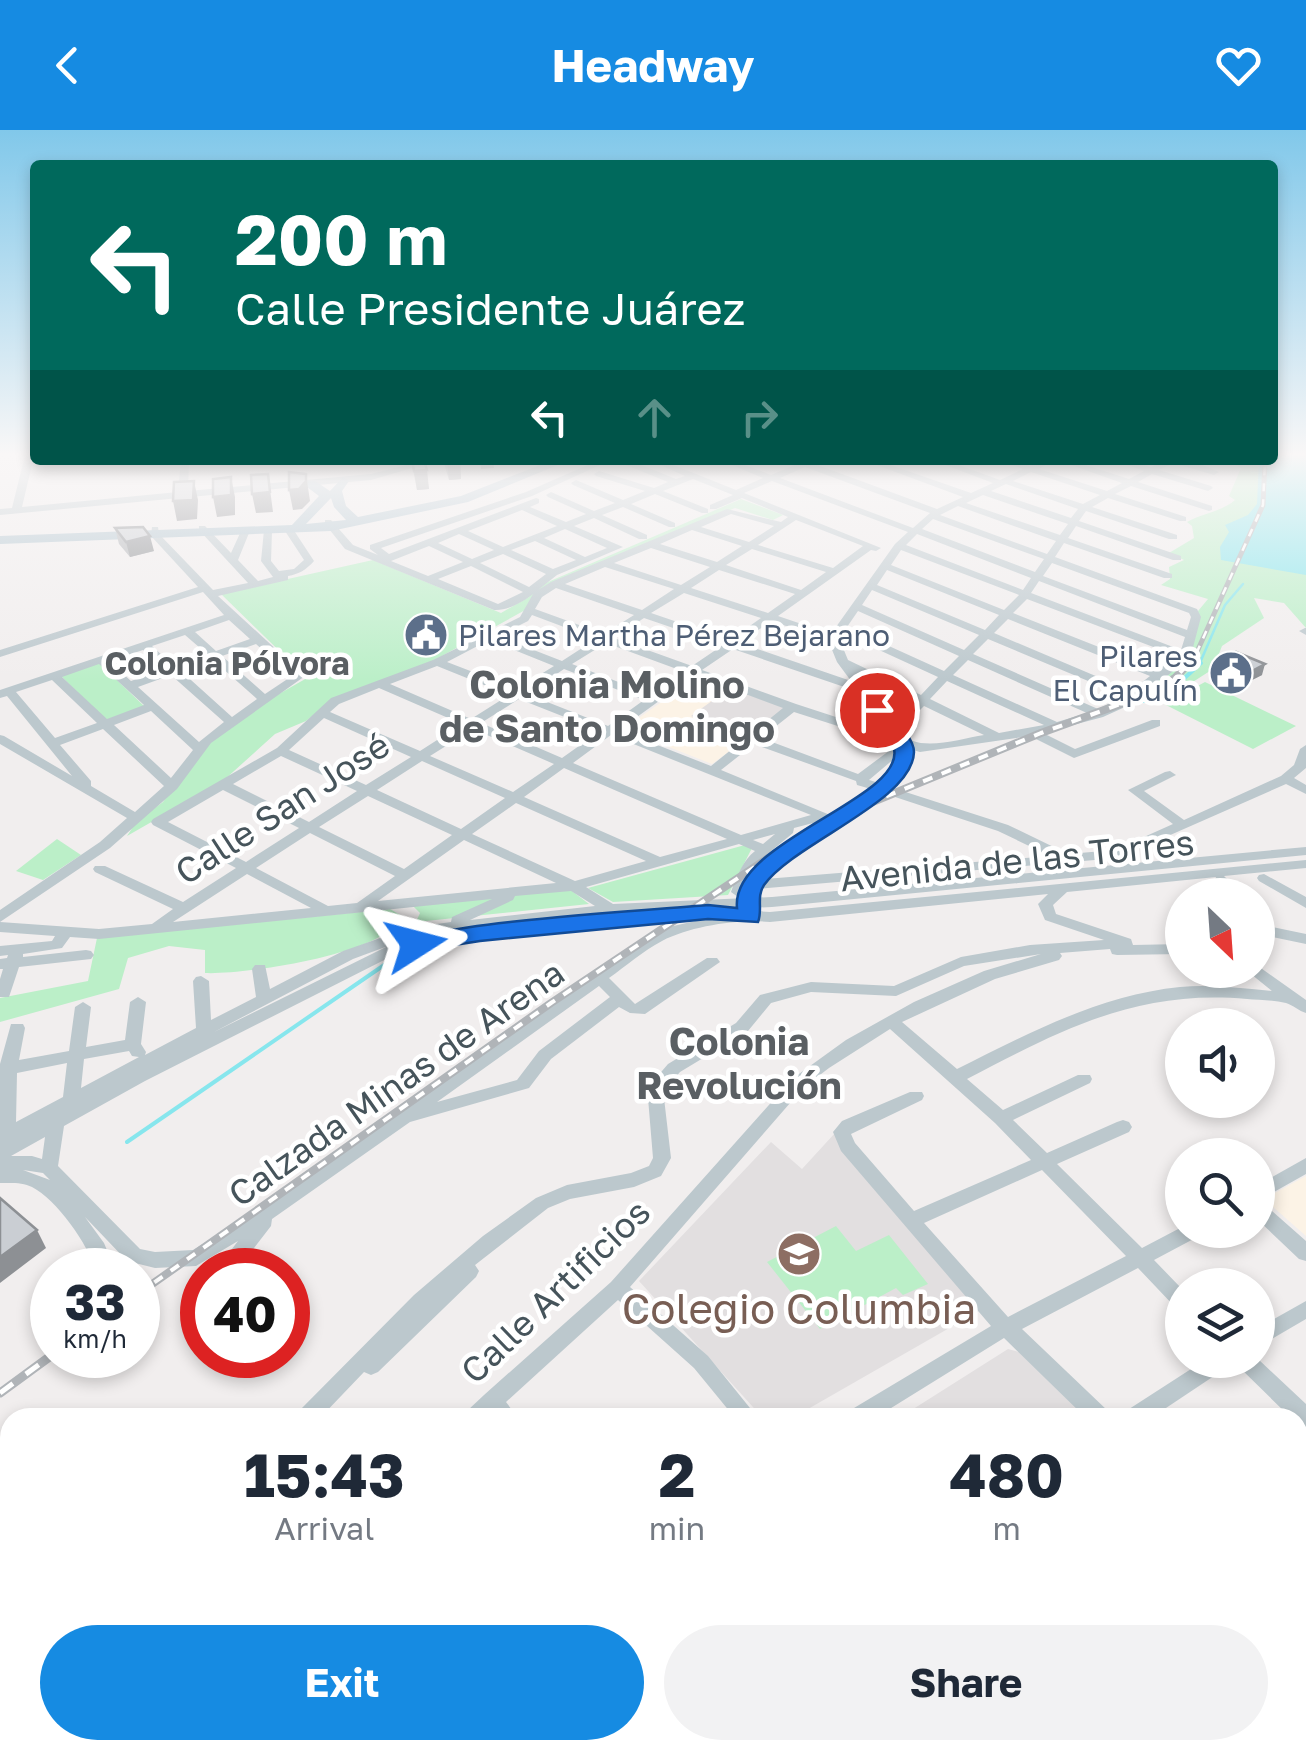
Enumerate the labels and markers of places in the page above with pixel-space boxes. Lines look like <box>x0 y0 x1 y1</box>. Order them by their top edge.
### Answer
public building icon: Pilares Martha Pérez Bejarano <box>403 612 449 658</box>
place label: Pilares Martha Pérez Bejarano <box>458 617 890 653</box>
place label: Pilares El Capulín <box>1053 638 1198 708</box>
public building icon: Pilares El Capulín <box>1208 650 1254 696</box>
pin <box>835 668 920 753</box>
school or university icon: Colegio Columbia <box>776 1231 822 1277</box>
place label: Colegio Columbia <box>622 1283 976 1333</box>

